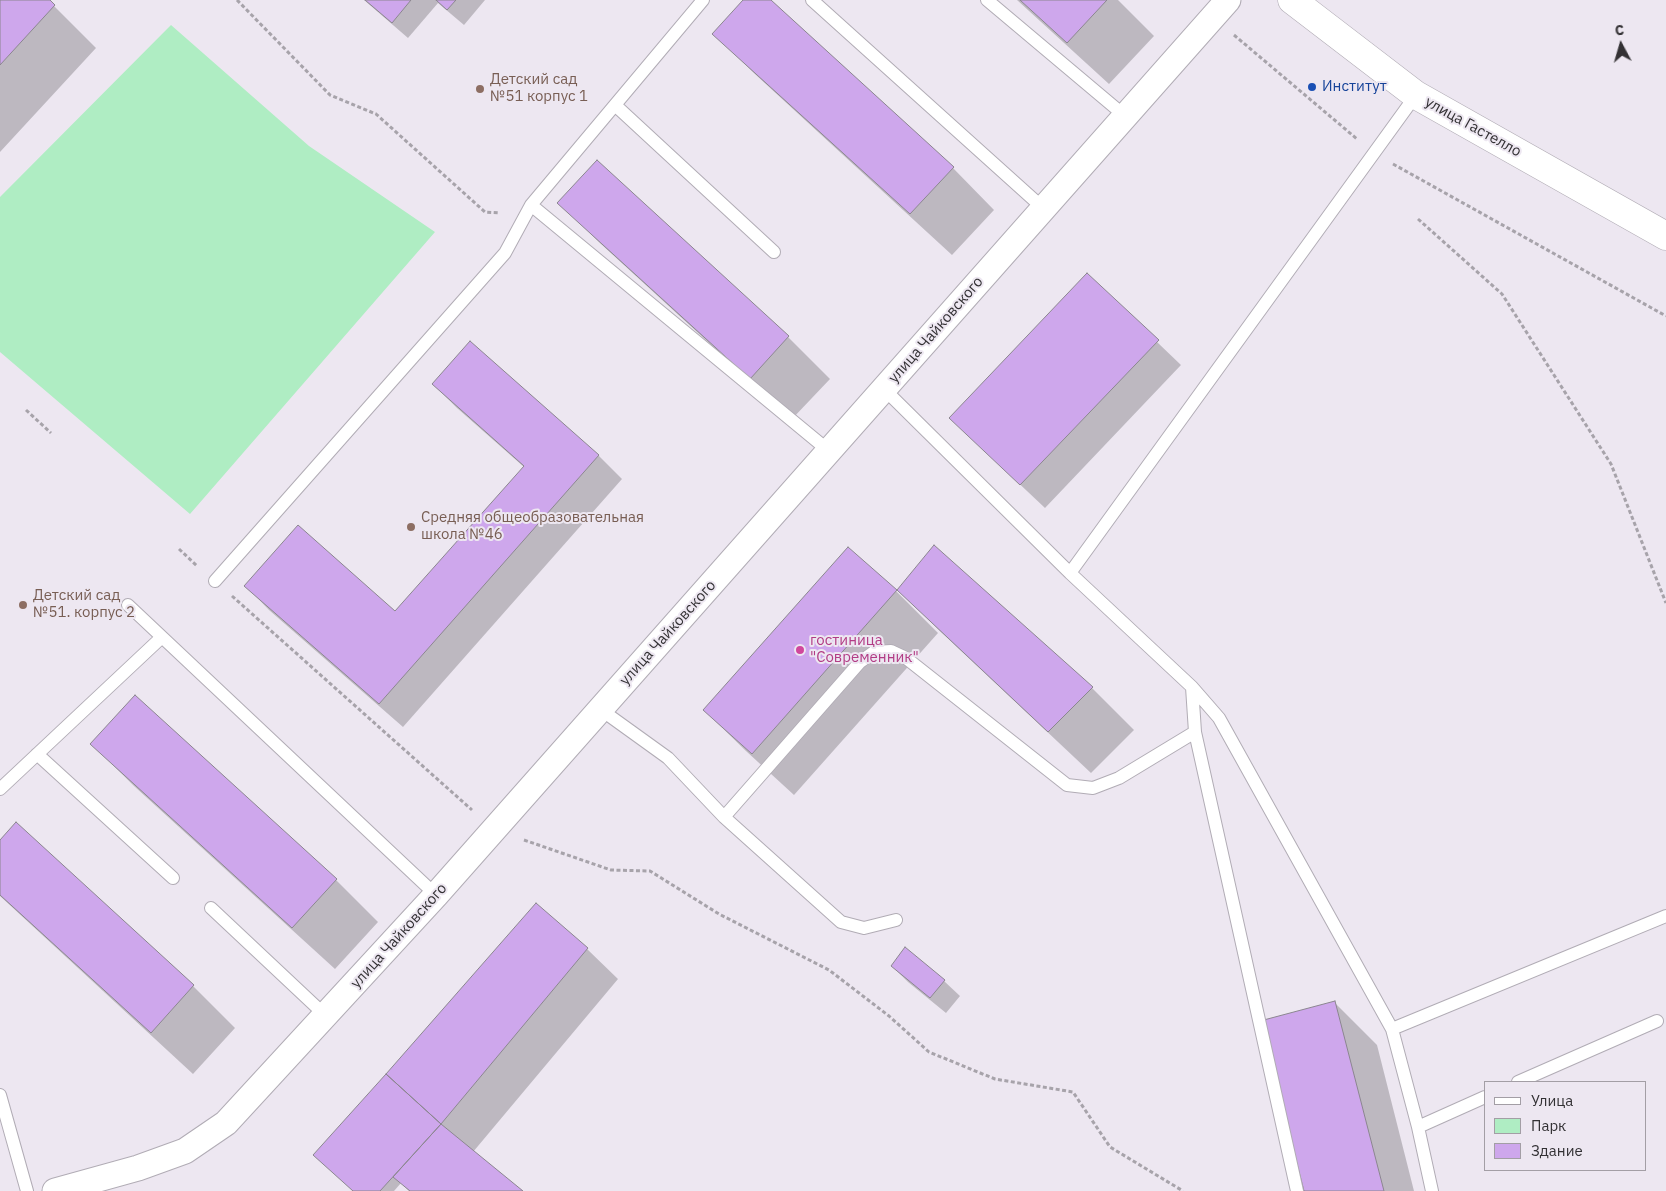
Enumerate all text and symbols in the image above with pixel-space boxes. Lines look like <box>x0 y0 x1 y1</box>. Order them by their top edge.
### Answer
north arrow <box>1596 20 1646 70</box>
text: С <box>1614 21 1625 40</box>
place label: Детский сад №51 корпус 1 <box>490 71 588 106</box>
place label: Институт <box>1322 78 1387 96</box>
marker: Институт <box>1306 81 1318 93</box>
marker: Детский сад №51 корпус 1 <box>474 83 486 95</box>
street label: улица Гастелло <box>1422 93 1524 161</box>
street label: улица Чайковского <box>885 273 987 387</box>
place label: Средняя общеобразовательная школа №46 <box>421 509 644 544</box>
marker: Средняя общеобразовательная школа №46 <box>405 521 417 533</box>
street label: улица Чайковского <box>616 577 720 689</box>
place label: Детский сад №51. корпус 2 <box>33 587 135 622</box>
marker: Детский сад №51. корпус 2 <box>17 599 29 611</box>
place label: гостиница "Современник" <box>810 632 919 667</box>
marker: гостиница "Современник" <box>794 644 806 656</box>
street label: улица Чайковского <box>347 880 451 992</box>
legend <box>1484 1081 1646 1171</box>
text: Улица <box>1531 1091 1573 1110</box>
text: Парк <box>1531 1116 1566 1135</box>
text: Здание <box>1531 1141 1583 1160</box>

